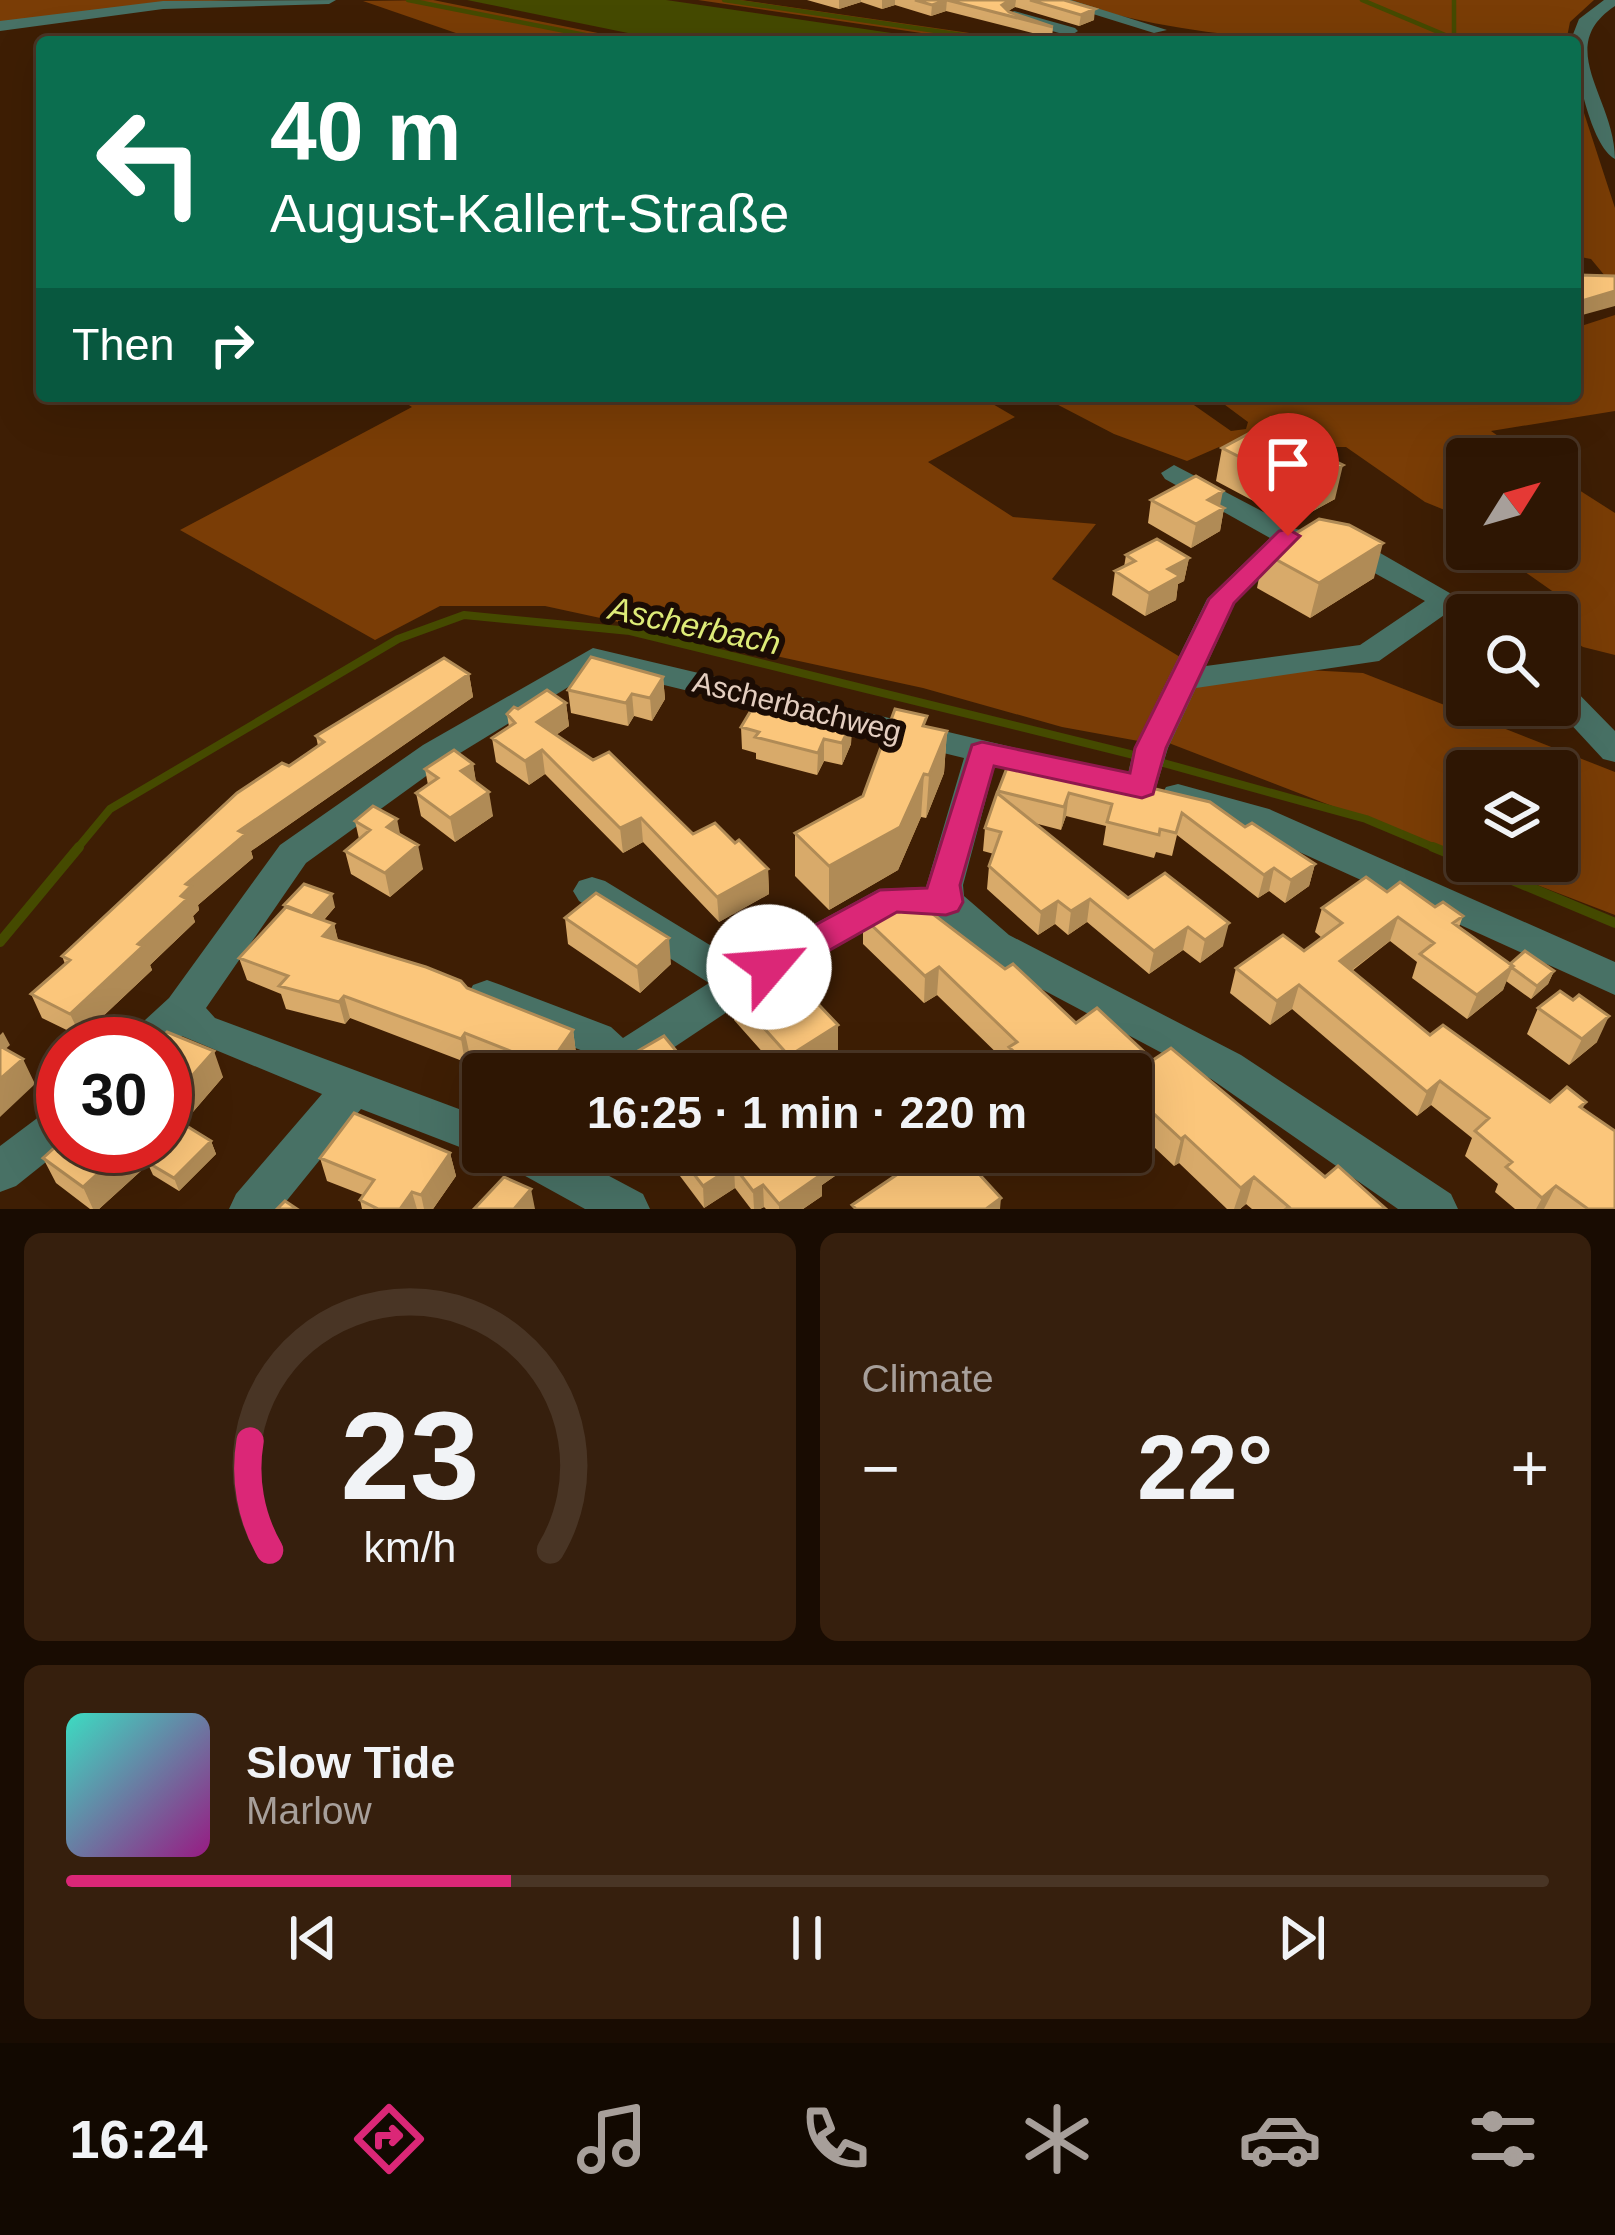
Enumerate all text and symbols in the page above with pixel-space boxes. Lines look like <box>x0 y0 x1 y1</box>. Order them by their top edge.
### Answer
icon: left <box>72 84 228 240</box>
text: 40 m <box>270 84 461 178</box>
text: August-Kallert-Straße <box>270 183 789 243</box>
icon: right <box>199 312 265 378</box>
text: Then <box>72 319 175 370</box>
pin <box>1237 413 1339 536</box>
icon: arrive <box>1255 431 1321 497</box>
north arrow <box>1446 438 1578 570</box>
map controls <box>1446 438 1578 882</box>
water label: Ascherbach <box>604 589 784 662</box>
button: search <box>1446 594 1578 726</box>
street label: Ascherbachweg <box>690 665 905 748</box>
button: layers <box>1446 750 1578 882</box>
position arrow <box>706 904 832 1030</box>
speed limit sign: 30 <box>36 1017 192 1173</box>
text: 16:25 · 1 min · 220 m <box>587 1087 1027 1138</box>
text: Climate <box>862 1357 994 1400</box>
text: 23 <box>340 1386 479 1525</box>
text: 22° <box>1137 1418 1273 1518</box>
text: − <box>862 1431 900 1505</box>
text: + <box>1510 1431 1549 1505</box>
text: km/h <box>363 1523 456 1571</box>
text: Slow Tide <box>246 1737 455 1788</box>
text: Marlow <box>246 1789 372 1832</box>
icon: previous <box>280 1905 346 1971</box>
icon: pause <box>774 1905 840 1971</box>
icon: next <box>1269 1905 1335 1971</box>
icon: directions <box>347 2097 431 2181</box>
icon: music <box>570 2097 654 2181</box>
icon: phone <box>793 2097 877 2181</box>
icon: climate <box>1015 2097 1099 2181</box>
icon: car <box>1238 2097 1322 2181</box>
icon: filters <box>1461 2097 1545 2181</box>
text: 16:24 <box>69 2109 208 2169</box>

